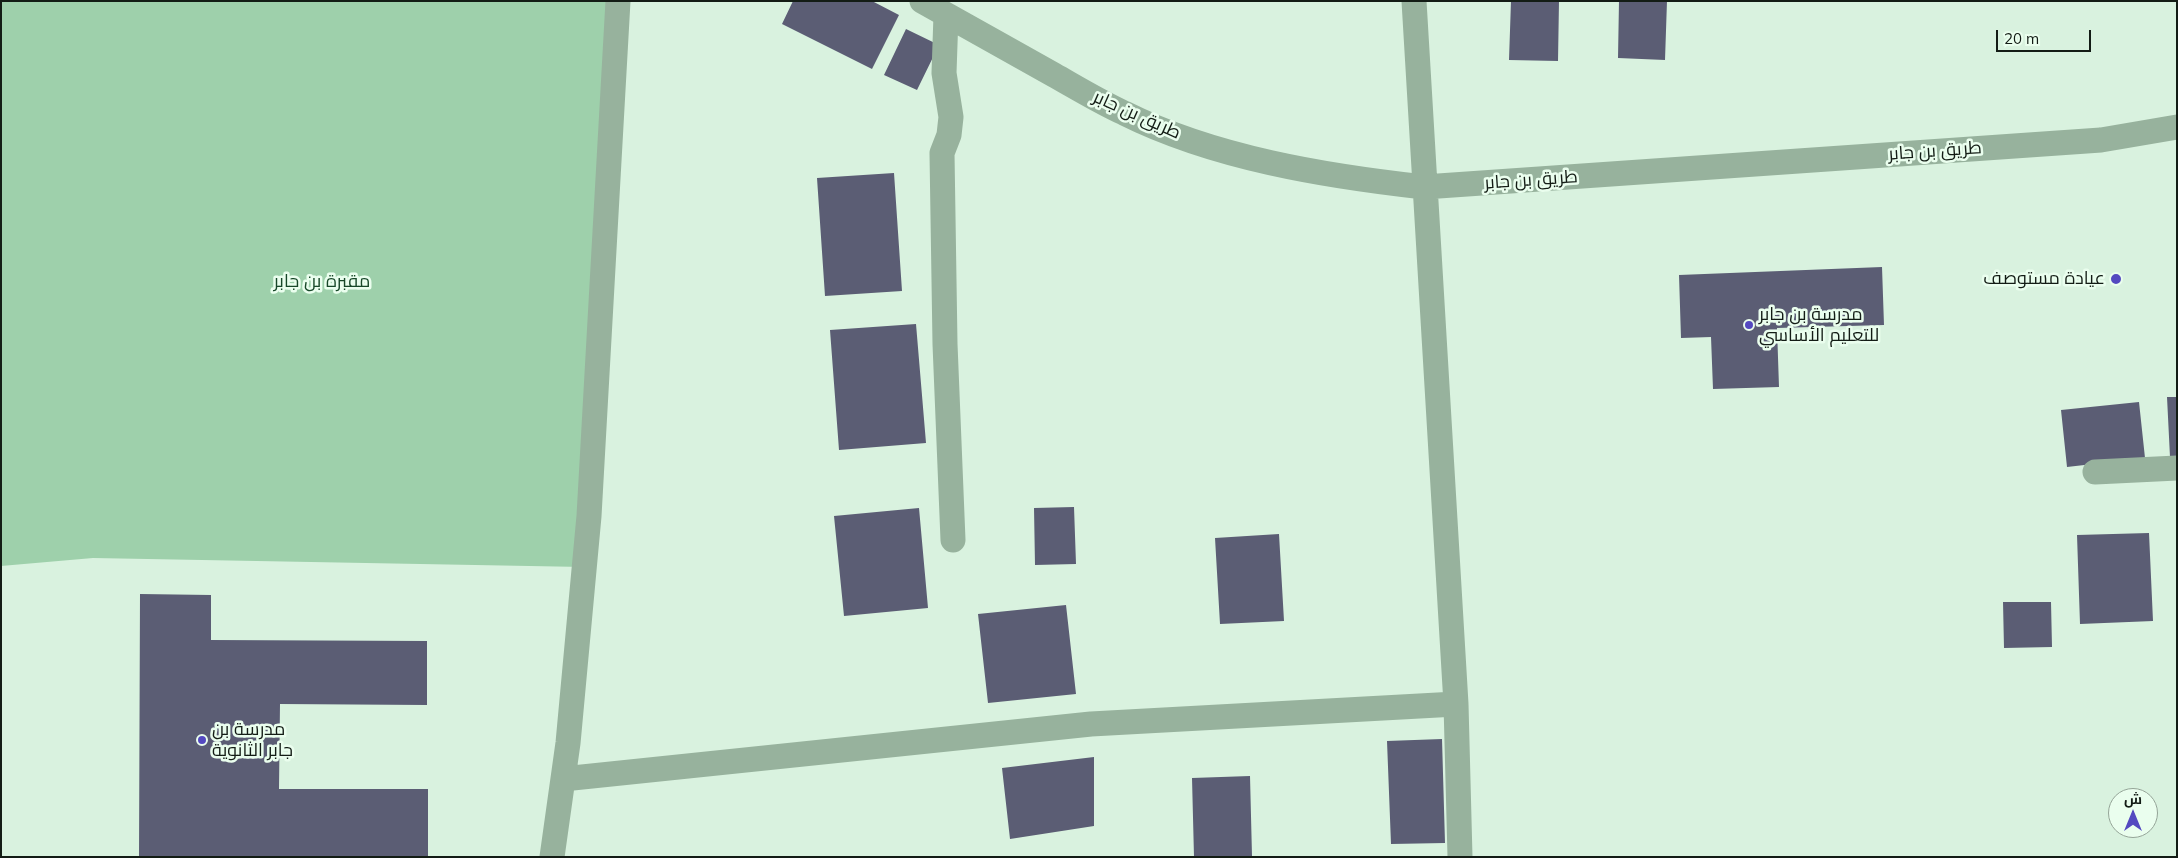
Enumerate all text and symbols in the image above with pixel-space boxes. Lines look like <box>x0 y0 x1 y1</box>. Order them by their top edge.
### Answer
scale bar <box>1998 20 2093 52</box>
text: 20 m <box>2004 29 2039 48</box>
street label: طريق بن جابر <box>1090 86 1184 144</box>
street label: طريق بن جابر <box>1888 137 1982 165</box>
street label: طريق بن جابر <box>1484 166 1578 194</box>
place label: عيادة مستوصف <box>1983 268 2105 290</box>
park label: مقبرة بن جابر <box>274 271 370 293</box>
marker: عيادة مستوصف <box>2109 272 2123 286</box>
place label: مدرسة بن جابر للتعليم الأساسي <box>1759 304 1879 346</box>
marker: مدرسة بن جابر للتعليم الأساسي <box>1743 319 1755 331</box>
place label: مدرسة بن جابر الثانوية <box>212 719 293 762</box>
marker: مدرسة بن جابر الثانوية <box>196 734 208 746</box>
north arrow <box>2108 788 2158 838</box>
text: ش <box>2124 790 2142 808</box>

